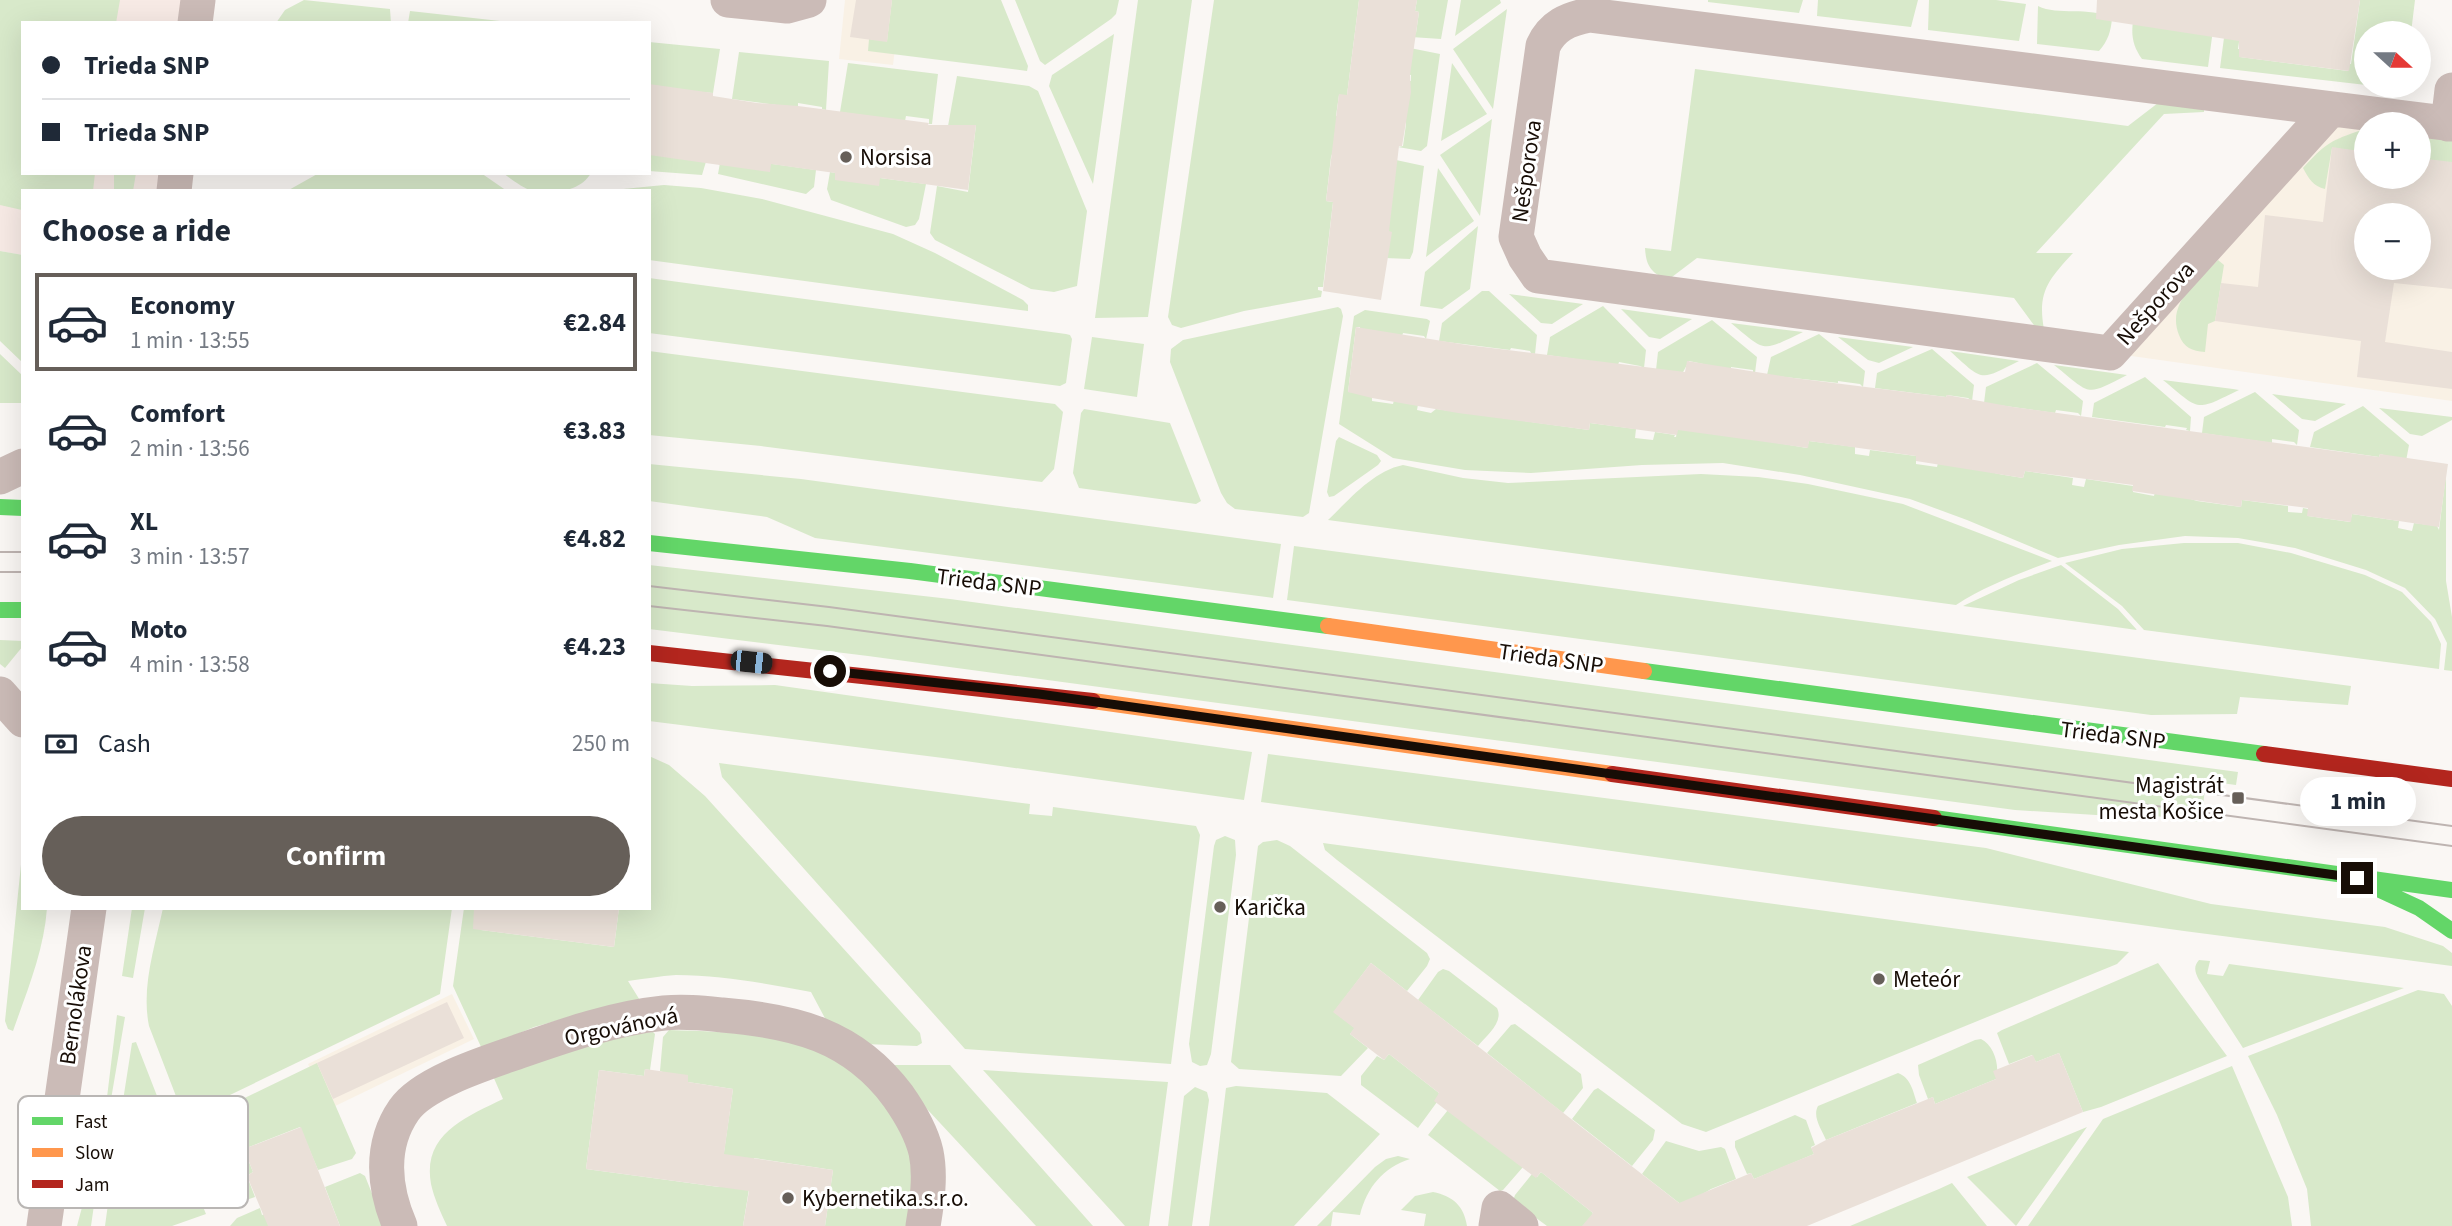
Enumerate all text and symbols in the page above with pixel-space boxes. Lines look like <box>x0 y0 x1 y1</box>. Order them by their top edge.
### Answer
north arrow <box>2354 21 2431 98</box>
map controls <box>2354 21 2431 280</box>
text: Trieda SNP <box>84 47 209 84</box>
button: + <box>2354 112 2431 189</box>
text: Trieda SNP <box>84 114 209 151</box>
street label: Nešporova <box>1503 118 1550 224</box>
place label: Norsisa <box>860 141 932 174</box>
marker: Norsisa <box>838 149 854 165</box>
button: − <box>2354 203 2431 280</box>
text: Choose a ride <box>42 208 231 254</box>
street label: Nešporova <box>2109 254 2202 353</box>
text: Economy <box>130 287 235 324</box>
icon: car <box>46 291 109 354</box>
text: €2.84 <box>563 304 626 341</box>
text: 1 min · 13:55 <box>130 324 250 357</box>
text: Comfort <box>130 395 225 432</box>
icon: car <box>46 399 109 462</box>
text: €3.83 <box>563 412 626 449</box>
text: 2 min · 13:56 <box>130 432 250 465</box>
text: XL <box>130 503 158 540</box>
icon: car <box>46 507 109 570</box>
text: €4.82 <box>563 520 626 557</box>
text: 3 min · 13:57 <box>130 540 250 573</box>
street label: Trieda SNP <box>935 560 1043 605</box>
text: Moto <box>130 611 187 648</box>
icon: car <box>46 615 109 678</box>
text: €4.23 <box>563 628 626 665</box>
street label: Trieda SNP <box>1496 635 1605 682</box>
text: 4 min · 13:58 <box>130 648 250 681</box>
car <box>730 649 773 675</box>
route start <box>814 655 846 687</box>
street label: Trieda SNP <box>2059 713 2167 758</box>
icon: cash <box>42 725 80 763</box>
text: Cash <box>98 725 151 762</box>
text: 250 m <box>572 727 630 760</box>
place label: Magistrát mesta Košice <box>2099 769 2224 828</box>
callout: 1 min <box>2299 776 2415 826</box>
text: 1 min <box>2330 785 2386 818</box>
marker: Magistrát mesta Košice <box>2230 790 2246 806</box>
button: Confirm <box>42 816 630 896</box>
route end <box>2341 862 2373 894</box>
place label: Karička <box>1234 891 1306 924</box>
marker: Karička <box>1212 899 1228 915</box>
street label: Bernolákova <box>51 943 100 1067</box>
place label: Meteór <box>1893 963 1961 996</box>
marker: Meteór <box>1871 971 1887 987</box>
street label: Orgovánová <box>561 998 681 1055</box>
legend <box>18 1096 248 1208</box>
text: Fast <box>75 1109 108 1136</box>
text: Slow <box>75 1140 114 1167</box>
text: Jam <box>75 1172 109 1199</box>
place label: Kybernetika.s.r.o. <box>802 1182 969 1215</box>
marker: Kybernetika.s.r.o. <box>780 1190 796 1206</box>

